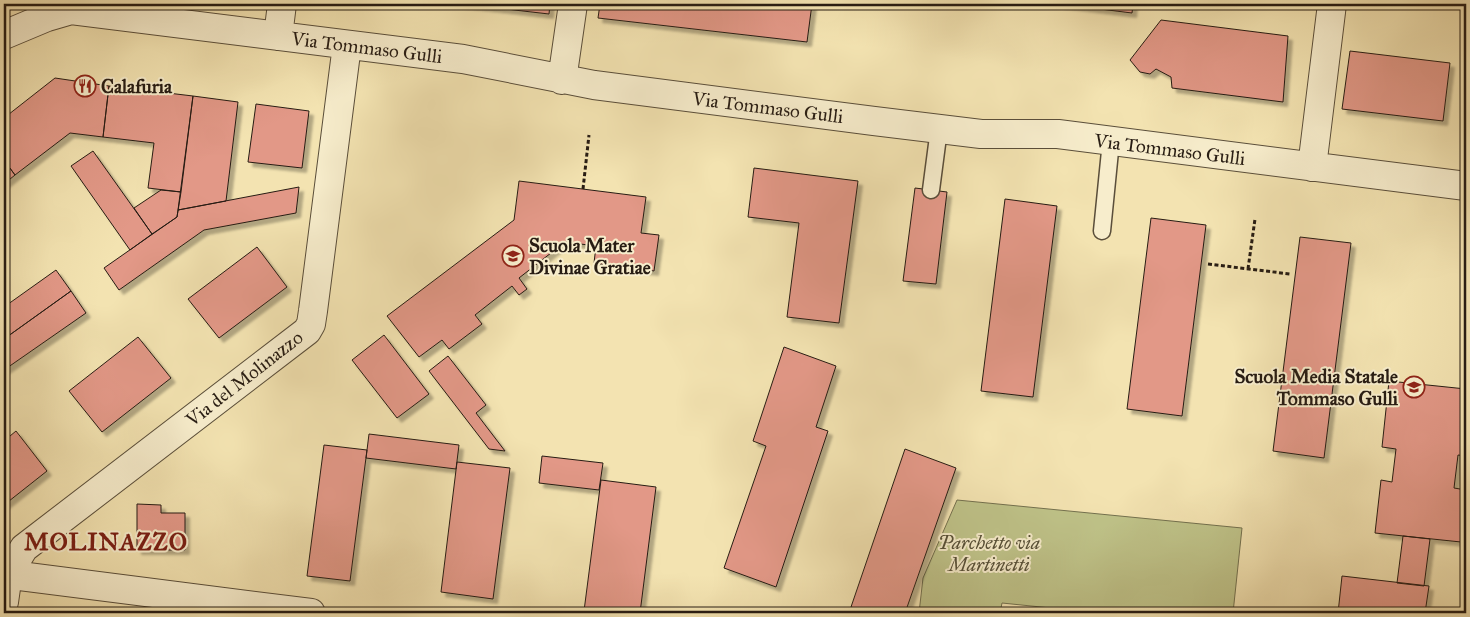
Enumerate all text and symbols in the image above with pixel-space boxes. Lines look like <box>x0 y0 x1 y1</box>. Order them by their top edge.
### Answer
street label: Via Tommaso Gulli <box>289 27 444 68</box>
restaurant icon: Calafuria <box>73 74 97 98</box>
place label: Calafuria <box>101 75 173 98</box>
street label: Via Tommaso Gulli <box>690 87 845 128</box>
street label: Via Tommaso Gulli <box>1092 129 1247 170</box>
place label: Scuola Mater Divinae Gratiae <box>529 234 651 279</box>
school or university icon: Scuola Mater Divinae Gratiae <box>501 244 525 268</box>
street label: Via del Molinazzo <box>180 325 308 432</box>
place label: Scuola Media Statale Tommaso Gulli <box>1234 365 1399 410</box>
school or university icon: Scuola Media Statale Tommaso Gulli <box>1402 375 1426 399</box>
district label: MOLINAZZO <box>24 527 188 557</box>
park label: Parchetto via Martinetti <box>938 531 1040 576</box>

